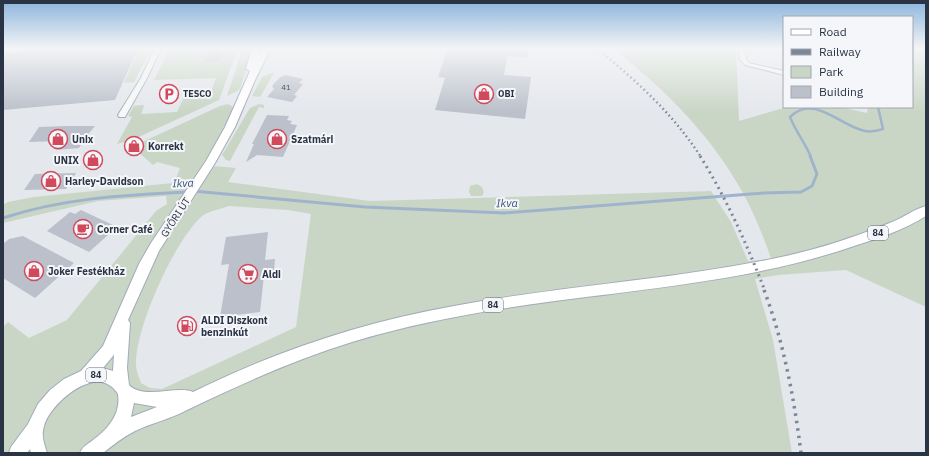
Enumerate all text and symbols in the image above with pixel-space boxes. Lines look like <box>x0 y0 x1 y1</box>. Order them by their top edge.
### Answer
legend <box>783 16 913 108</box>
text: Road <box>819 24 847 39</box>
text: Railway <box>819 44 861 59</box>
text: Park <box>819 64 844 79</box>
house number: 41 <box>281 82 291 92</box>
parking icon: TESCO <box>158 83 180 105</box>
shop icon: OBI <box>473 83 495 105</box>
text: Building <box>819 84 864 99</box>
place label: TESCO <box>183 88 212 99</box>
place label: OBI <box>498 88 514 99</box>
shop icon: Unix <box>47 128 69 150</box>
shop icon: Szatmári <box>266 128 288 150</box>
place label: Unix <box>72 133 94 146</box>
place label: Szatmári <box>291 133 334 146</box>
shop icon: Korrekt <box>123 135 145 157</box>
place label: Korrekt <box>148 140 184 153</box>
shop icon: UNIX <box>82 149 104 171</box>
place label: UNIX <box>54 154 79 167</box>
shop icon: Harley-Davidson <box>40 170 62 192</box>
place label: Harley-Davidson <box>65 175 143 188</box>
water label: Ikva <box>172 176 194 190</box>
street label: GYŐRI ÚT <box>158 195 193 240</box>
water label: Ikva <box>496 196 518 210</box>
cafe icon: Corner Café <box>72 218 94 240</box>
place label: Corner Café <box>97 223 153 236</box>
road number: 84 <box>868 226 888 240</box>
shop icon: Joker Festékház <box>23 260 45 282</box>
supermarket icon: Aldi <box>237 263 259 285</box>
place label: Joker Festékház <box>48 265 125 278</box>
place label: Aldi <box>262 268 281 281</box>
road number: 84 <box>483 298 503 312</box>
place label: ALDI Diszkont benzinkút <box>201 314 268 339</box>
fuel station icon: ALDI Diszkont benzinkút <box>176 315 198 337</box>
road number: 84 <box>86 368 106 382</box>

